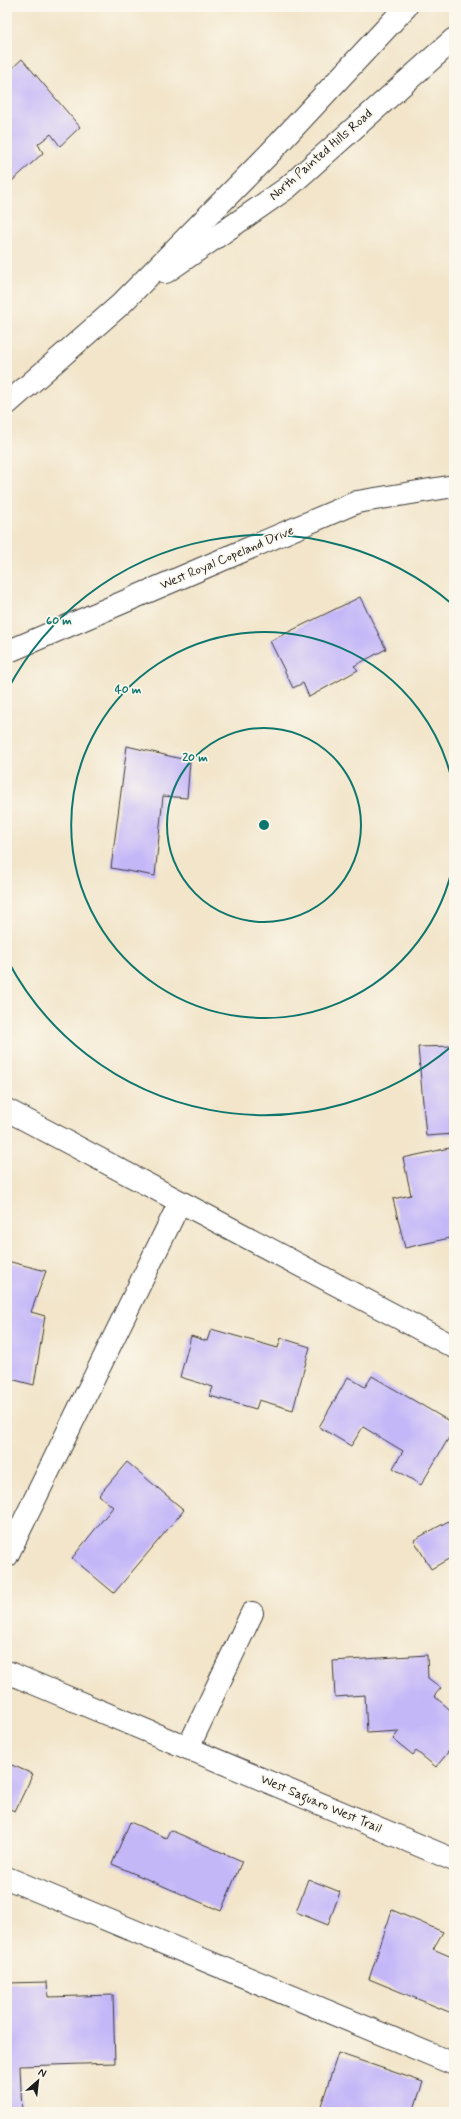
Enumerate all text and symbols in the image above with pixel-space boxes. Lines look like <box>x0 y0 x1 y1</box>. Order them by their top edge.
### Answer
street label: North Painted Hills Road <box>266 105 376 205</box>
street label: West Royal Copeland Drive <box>157 522 297 594</box>
text: 60 m <box>46 613 72 629</box>
text: 40 m <box>115 682 142 698</box>
text: 20 m <box>182 750 208 766</box>
centre of rings <box>257 818 271 832</box>
street label: West Saguaro West Trail <box>257 1771 385 1839</box>
north arrow <box>18 2061 58 2101</box>
text: N <box>36 2065 49 2081</box>

